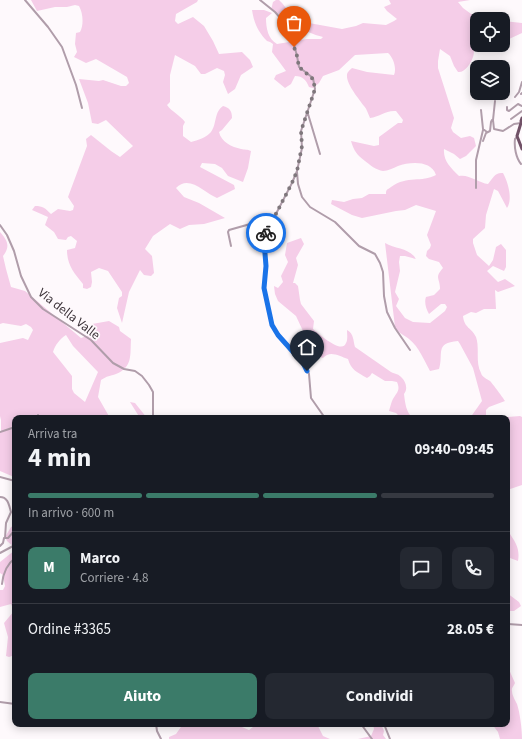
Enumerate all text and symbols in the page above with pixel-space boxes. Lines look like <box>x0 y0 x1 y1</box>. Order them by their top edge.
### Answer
pin <box>277 6 311 47</box>
icon: bag <box>283 12 305 34</box>
map controls <box>470 12 510 100</box>
button: locate <box>470 12 510 52</box>
button: layers <box>470 60 510 100</box>
courier <box>246 213 286 253</box>
icon: bike <box>255 222 277 244</box>
street label: Via della Valle <box>34 284 104 344</box>
pin <box>290 330 324 371</box>
icon: home <box>296 336 318 358</box>
text: Arriva tra <box>28 425 77 443</box>
text: 4 min <box>28 439 91 476</box>
text: 09:40–09:45 <box>414 439 494 460</box>
text: In arrivo · 600 m <box>28 504 114 522</box>
button: chat <box>400 547 442 589</box>
button: phone <box>452 547 494 589</box>
text: Marco <box>80 548 120 569</box>
text: M <box>43 557 55 578</box>
text: Corriere · 4.8 <box>80 569 149 587</box>
text: Ordine #3365 <box>28 619 111 640</box>
text: 28.05 € <box>447 619 494 640</box>
button: Aiuto <box>28 673 257 719</box>
button: Condividi <box>265 673 494 719</box>

